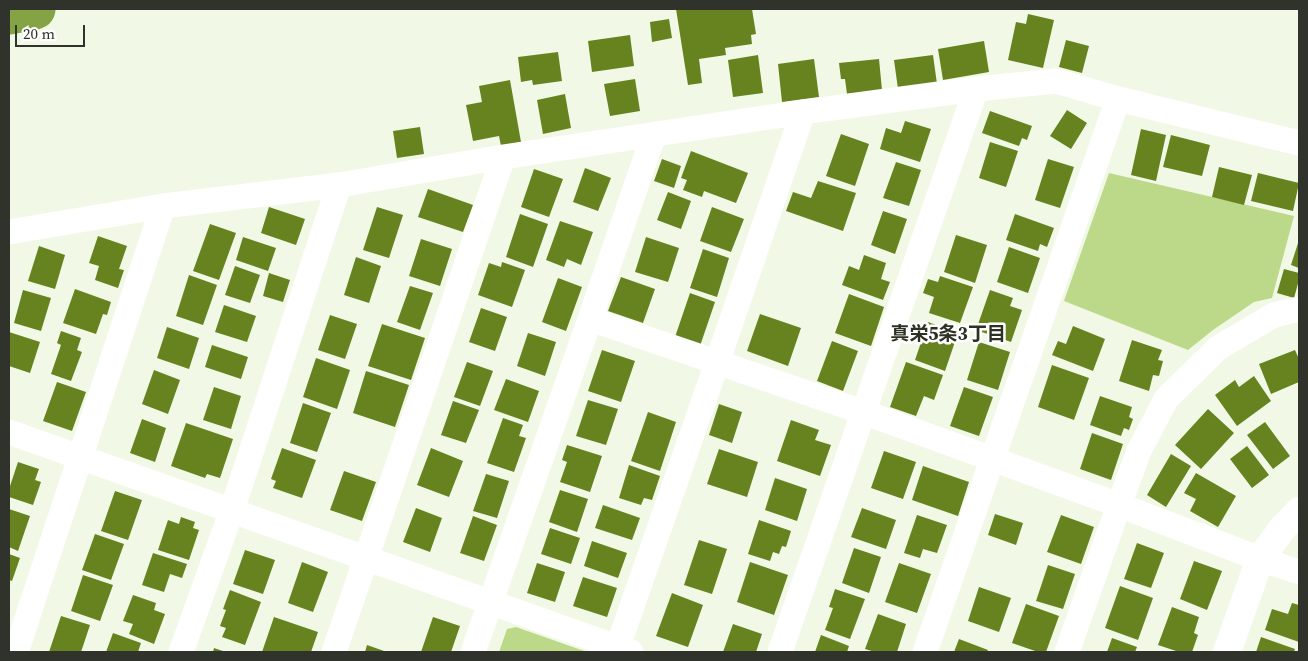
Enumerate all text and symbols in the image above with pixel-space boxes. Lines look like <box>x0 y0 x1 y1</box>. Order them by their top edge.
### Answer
scale bar <box>18 15 88 47</box>
text: 20 m <box>23 23 55 44</box>
district label: 真栄5条3丁目 <box>890 324 1006 346</box>

